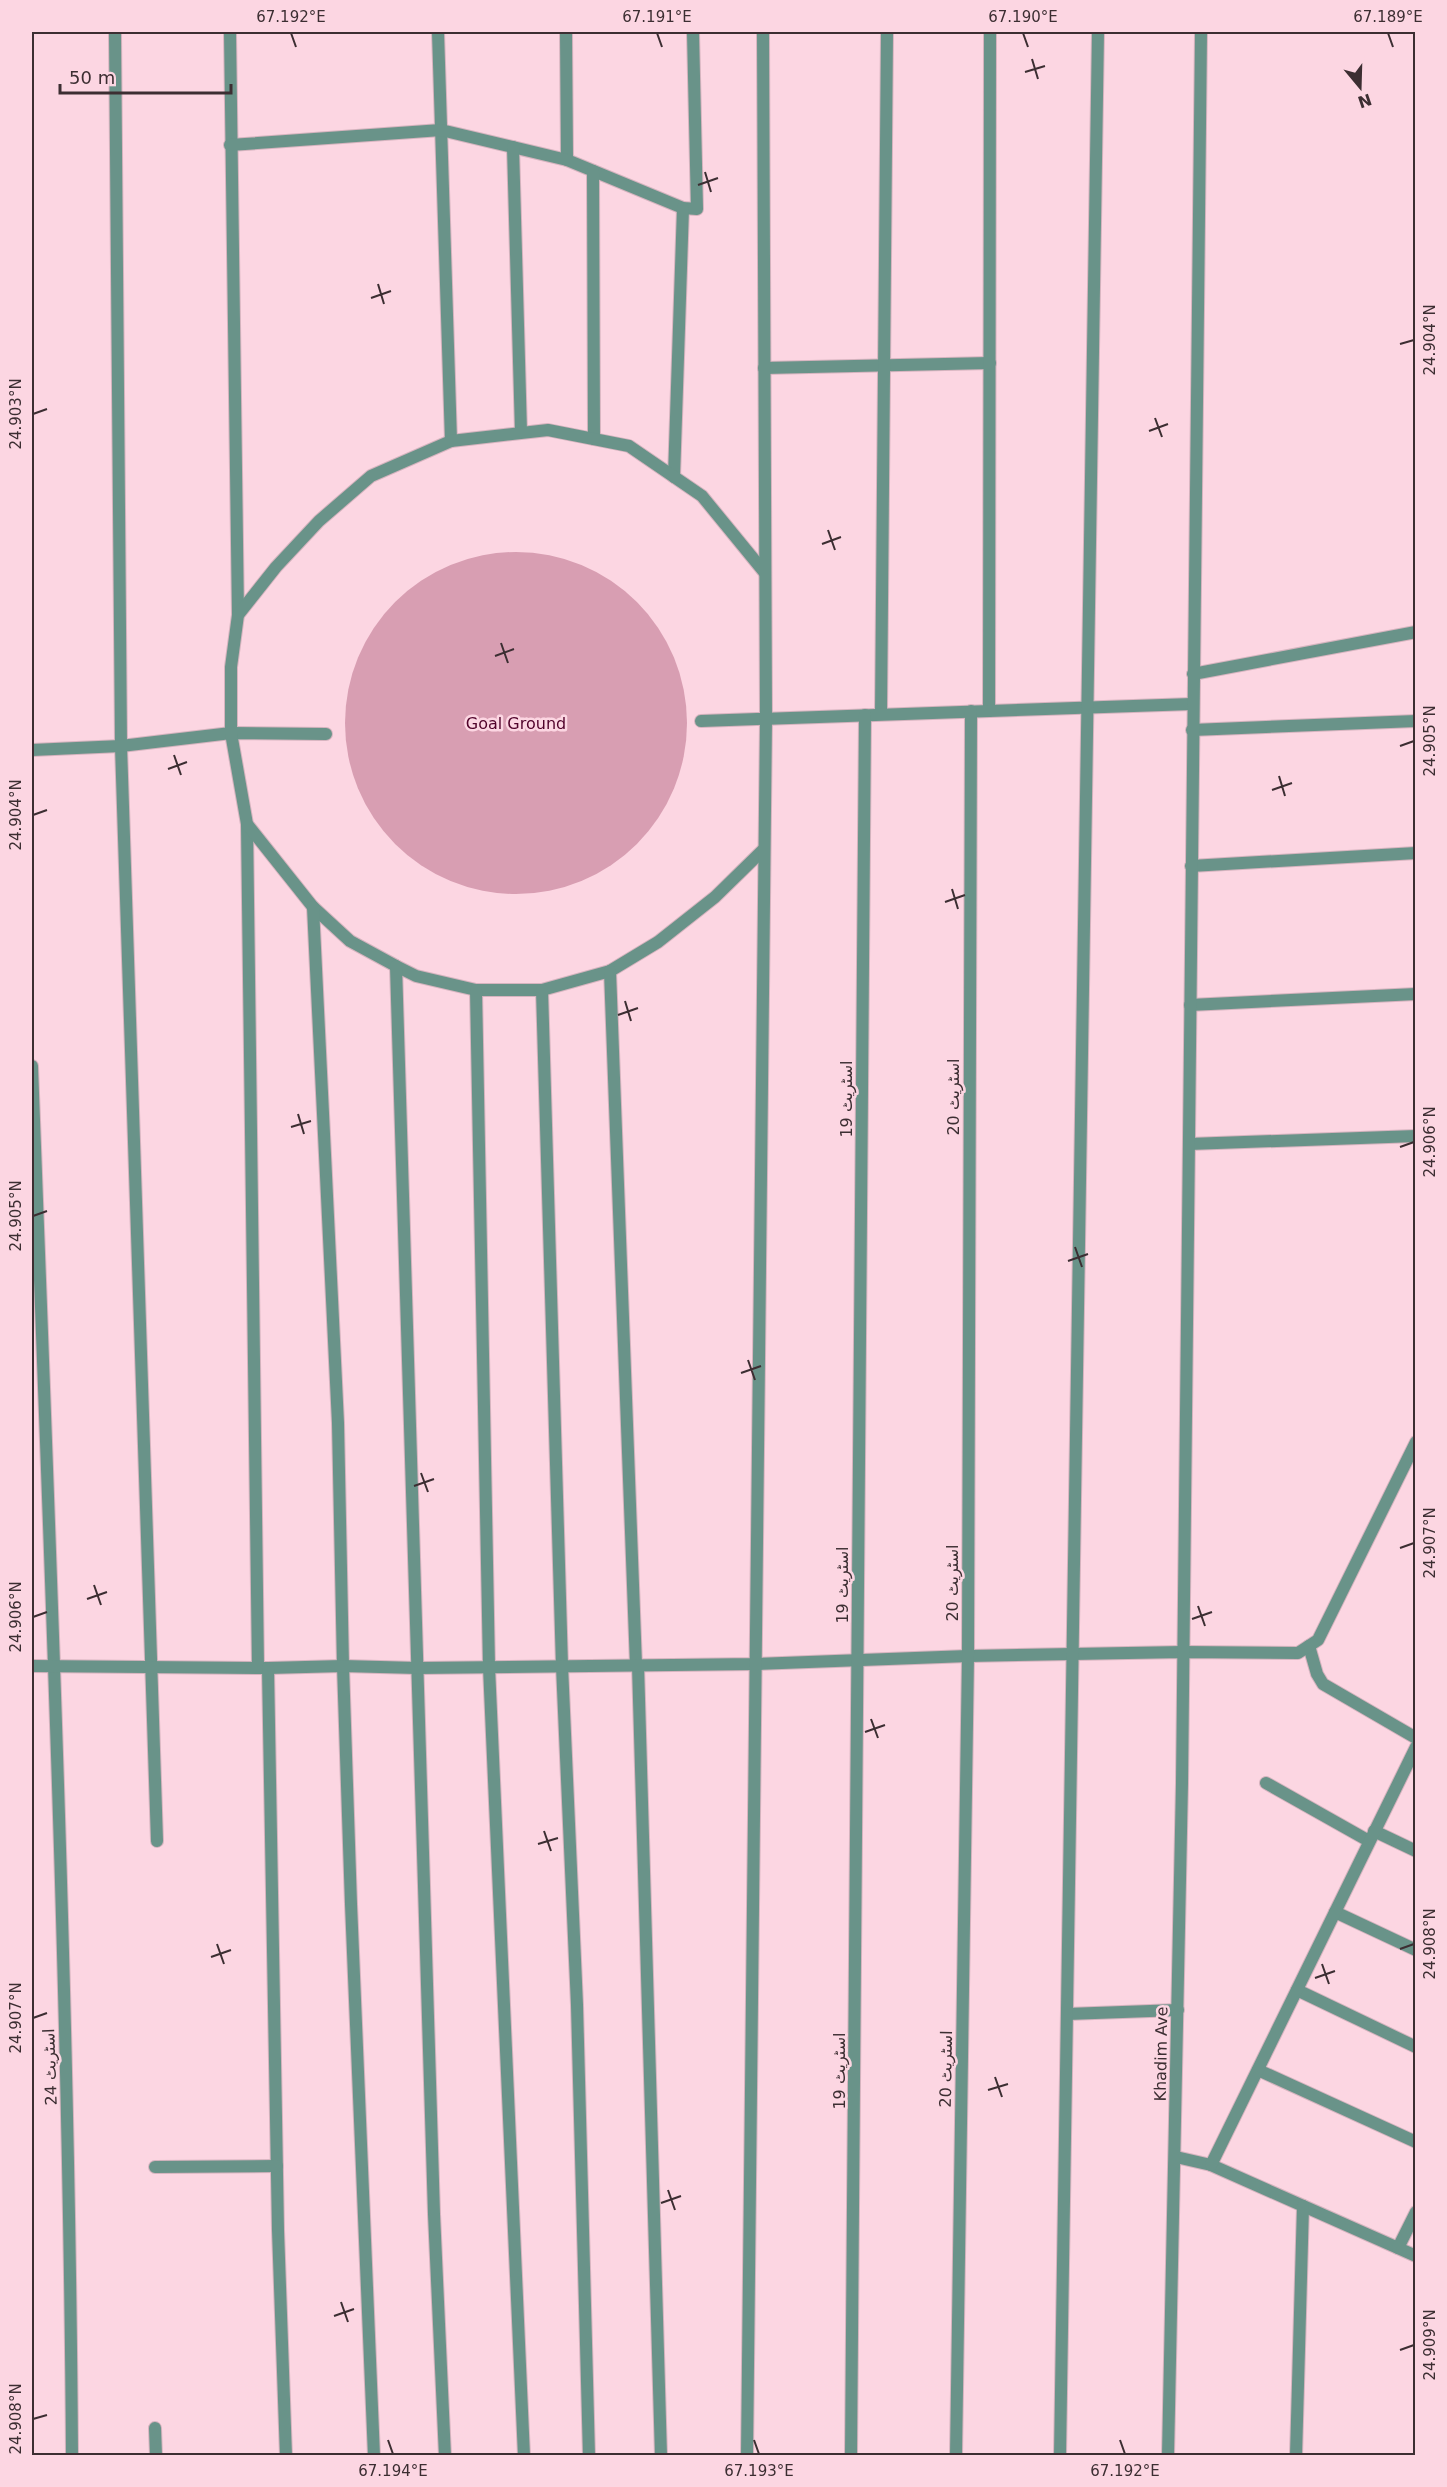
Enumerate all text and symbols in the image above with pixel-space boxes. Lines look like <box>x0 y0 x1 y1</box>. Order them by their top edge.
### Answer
text: 67.192°E <box>256 8 326 26</box>
text: 67.191°E <box>622 8 692 26</box>
text: 67.190°E <box>988 8 1058 26</box>
text: 67.189°E <box>1353 8 1423 26</box>
scale bar <box>60 57 231 95</box>
north arrow <box>1330 57 1390 117</box>
text: 50 m <box>69 67 115 88</box>
text: N <box>1355 90 1374 112</box>
text: 24.904°N <box>1421 304 1439 376</box>
text: 24.903°N <box>7 378 25 450</box>
text: 24.905°N <box>1421 705 1439 777</box>
park label: Goal Ground <box>466 714 566 733</box>
text: 24.904°N <box>7 779 25 851</box>
street label: اسٹریٹ 20 <box>944 1058 964 1136</box>
street label: اسٹریٹ 19 <box>837 1060 857 1138</box>
text: 24.906°N <box>1421 1106 1439 1178</box>
text: 24.905°N <box>7 1180 25 1252</box>
text: 24.907°N <box>1421 1507 1439 1579</box>
street label: اسٹریٹ 20 <box>943 1544 963 1622</box>
street label: اسٹریٹ 19 <box>833 1546 853 1624</box>
text: 24.906°N <box>7 1581 25 1653</box>
text: 24.908°N <box>1421 1908 1439 1980</box>
text: 24.907°N <box>7 1982 25 2054</box>
street label: Khadim Ave <box>1151 2006 1171 2102</box>
street label: اسٹریٹ 24 <box>39 2028 62 2106</box>
street label: اسٹریٹ 20 <box>936 2030 957 2108</box>
street label: اسٹریٹ 19 <box>830 2032 850 2110</box>
text: 24.909°N <box>1421 2309 1439 2381</box>
text: 24.908°N <box>7 2383 25 2455</box>
text: 67.194°E <box>358 2462 428 2480</box>
text: 67.193°E <box>724 2462 794 2480</box>
text: 67.192°E <box>1090 2462 1160 2480</box>

